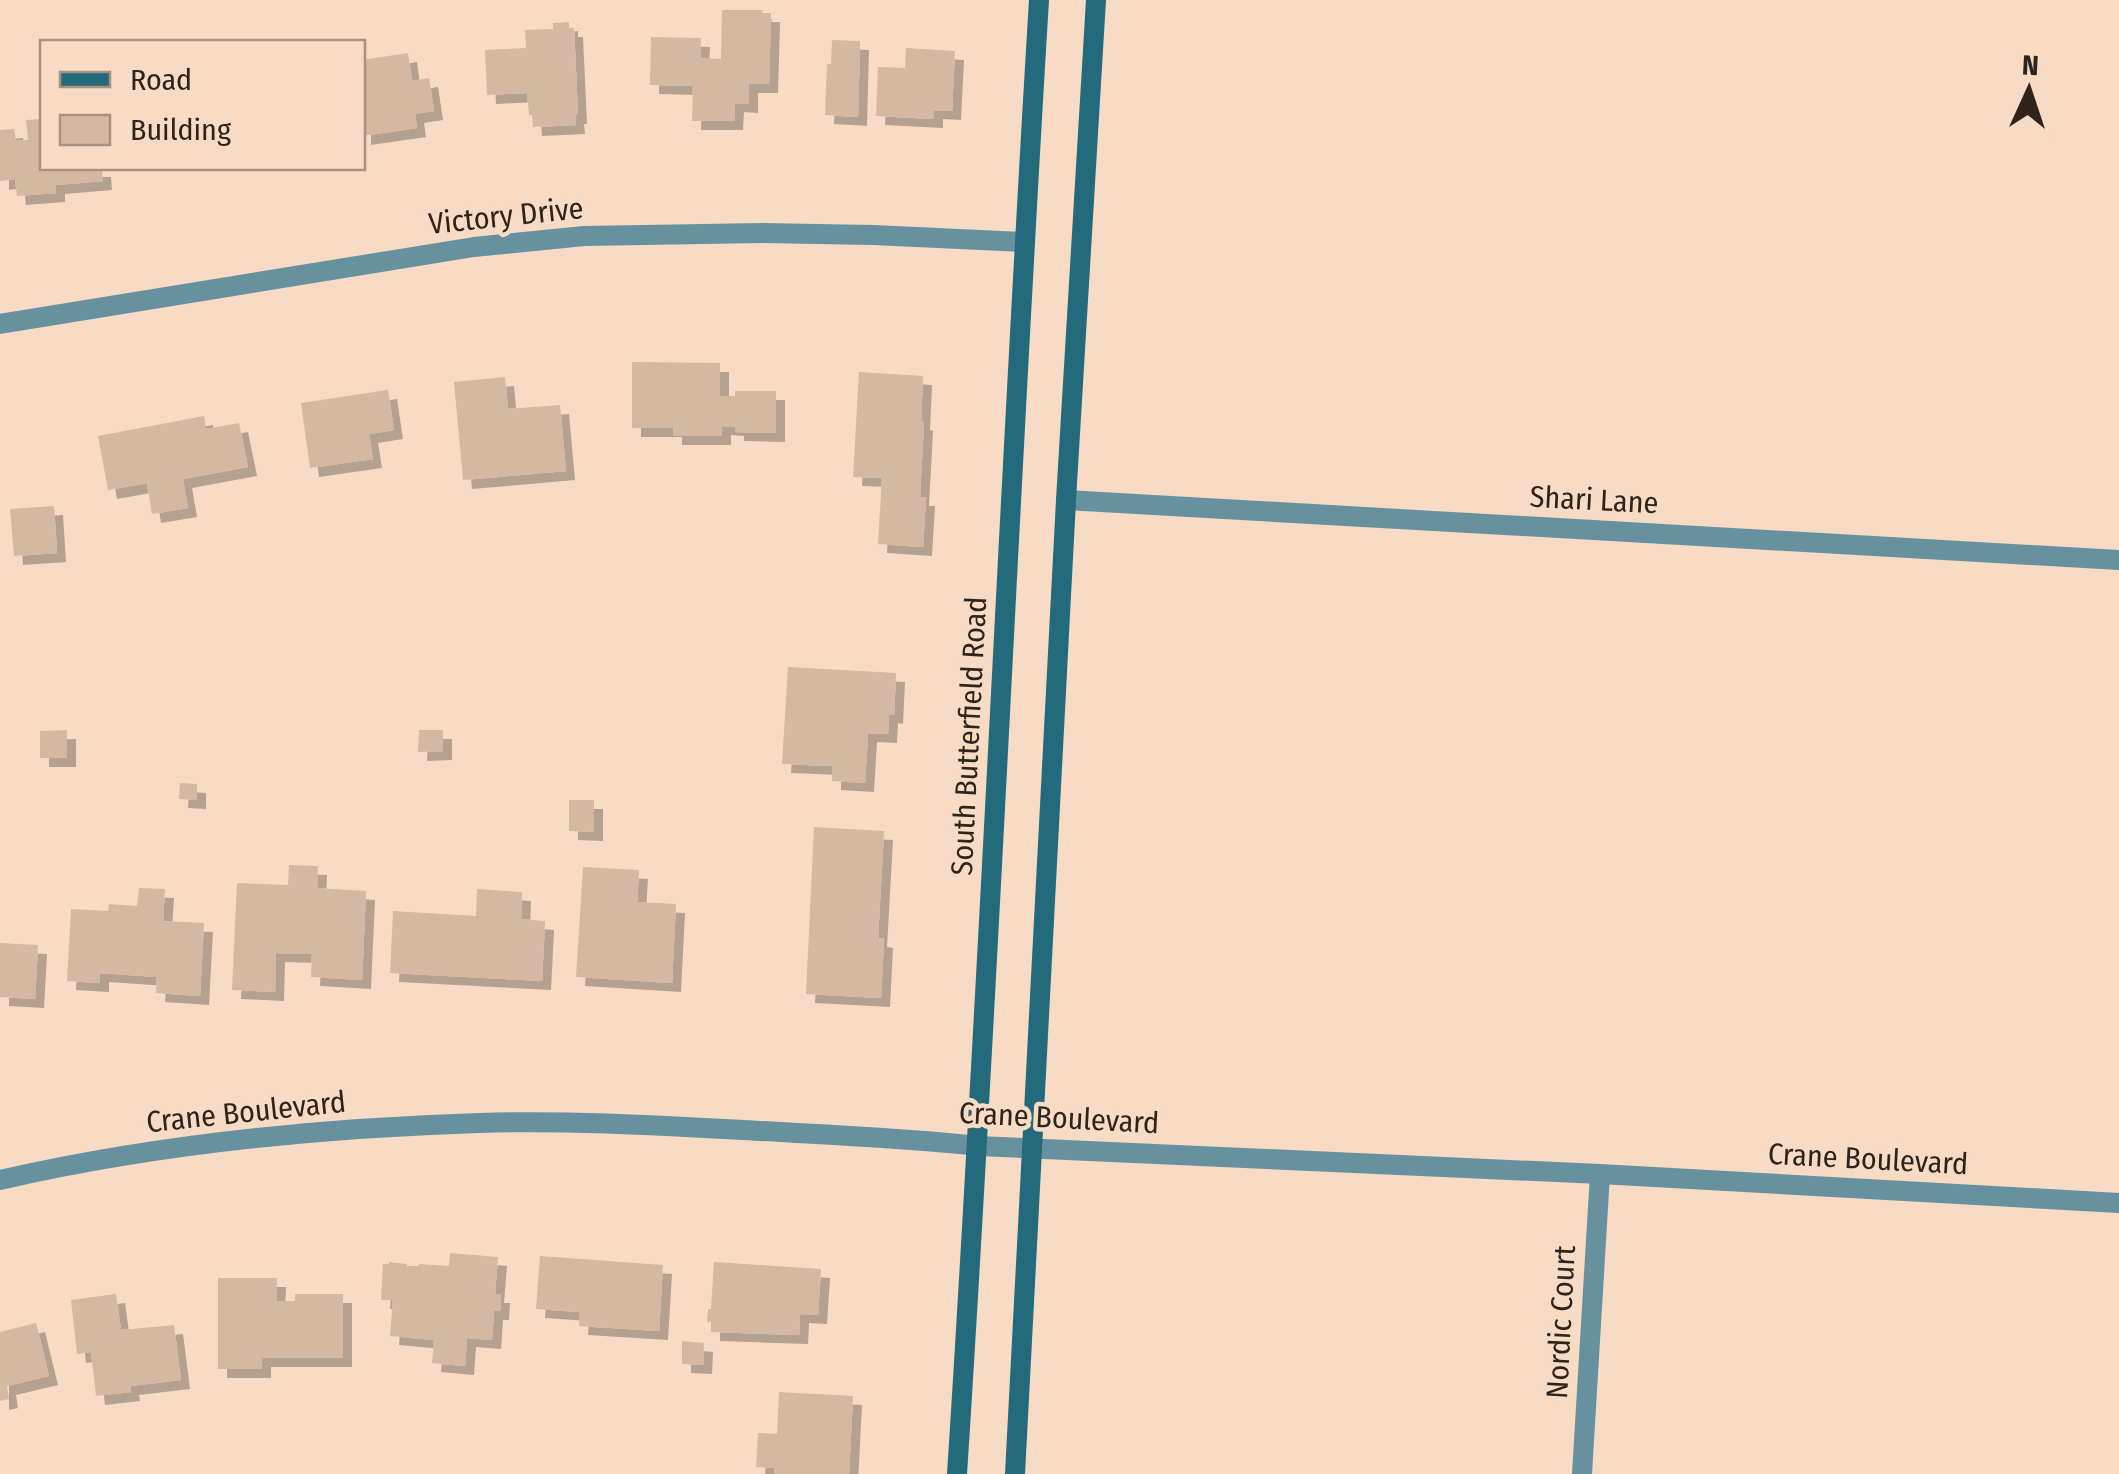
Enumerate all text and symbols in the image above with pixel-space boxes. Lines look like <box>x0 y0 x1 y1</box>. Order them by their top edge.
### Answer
legend <box>40 40 365 170</box>
north arrow <box>1979 40 2079 140</box>
text: N <box>2021 49 2040 82</box>
text: Road <box>130 62 192 98</box>
text: Building <box>130 112 232 148</box>
street label: Victory Drive <box>427 190 585 242</box>
street label: Shari Lane <box>1529 479 1659 521</box>
street label: South Butterfield Road <box>944 596 994 876</box>
street label: Crane Boulevard <box>144 1084 348 1140</box>
street label: Crane Boulevard <box>958 1095 1160 1141</box>
street label: Crane Boulevard <box>1767 1136 1969 1182</box>
street label: Nordic Court <box>1539 1244 1583 1400</box>

